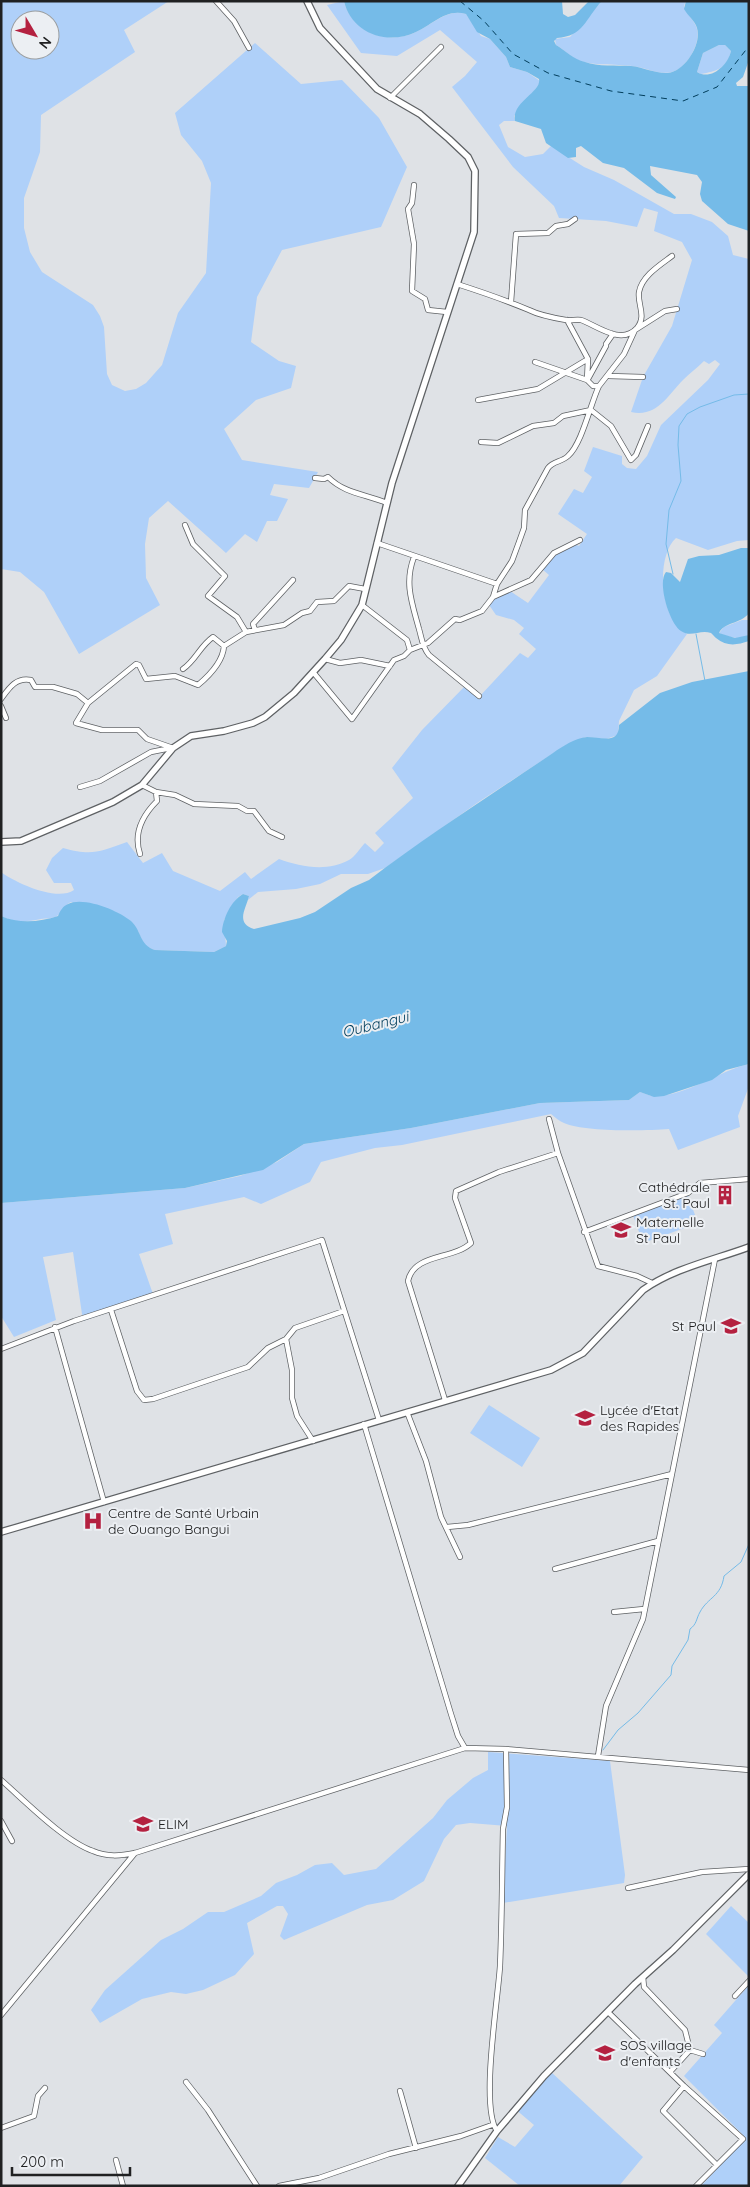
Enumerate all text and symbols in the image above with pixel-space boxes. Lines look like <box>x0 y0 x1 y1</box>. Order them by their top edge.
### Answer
north arrow <box>10 10 60 60</box>
text: N <box>35 33 56 53</box>
water label: Oubangui <box>340 1006 412 1041</box>
place label: Cathédrale St. Paul <box>639 1178 710 1212</box>
building icon: Cathédrale St. Paul <box>714 1184 736 1206</box>
place label: Maternelle St Paul <box>636 1213 704 1247</box>
school or university icon: Maternelle St Paul <box>610 1219 632 1241</box>
school or university icon: St Paul <box>720 1315 742 1337</box>
place label: St Paul <box>672 1317 716 1335</box>
place label: Lycée d'Etat des Rapides <box>600 1401 679 1435</box>
school or university icon: Lycée d'Etat des Rapides <box>574 1407 596 1429</box>
place label: Centre de Santé Urbain de Ouango Bangui <box>108 1504 259 1538</box>
hospital icon: Centre de Santé Urbain de Ouango Bangui <box>82 1510 104 1532</box>
school or university icon: ELIM <box>132 1813 154 1835</box>
place label: ELIM <box>158 1815 188 1833</box>
place label: SOS village d'enfants <box>620 2036 692 2070</box>
school or university icon: SOS village d'enfants <box>594 2042 616 2064</box>
scale bar <box>12 2144 130 2176</box>
text: 200 m <box>20 2152 64 2171</box>

